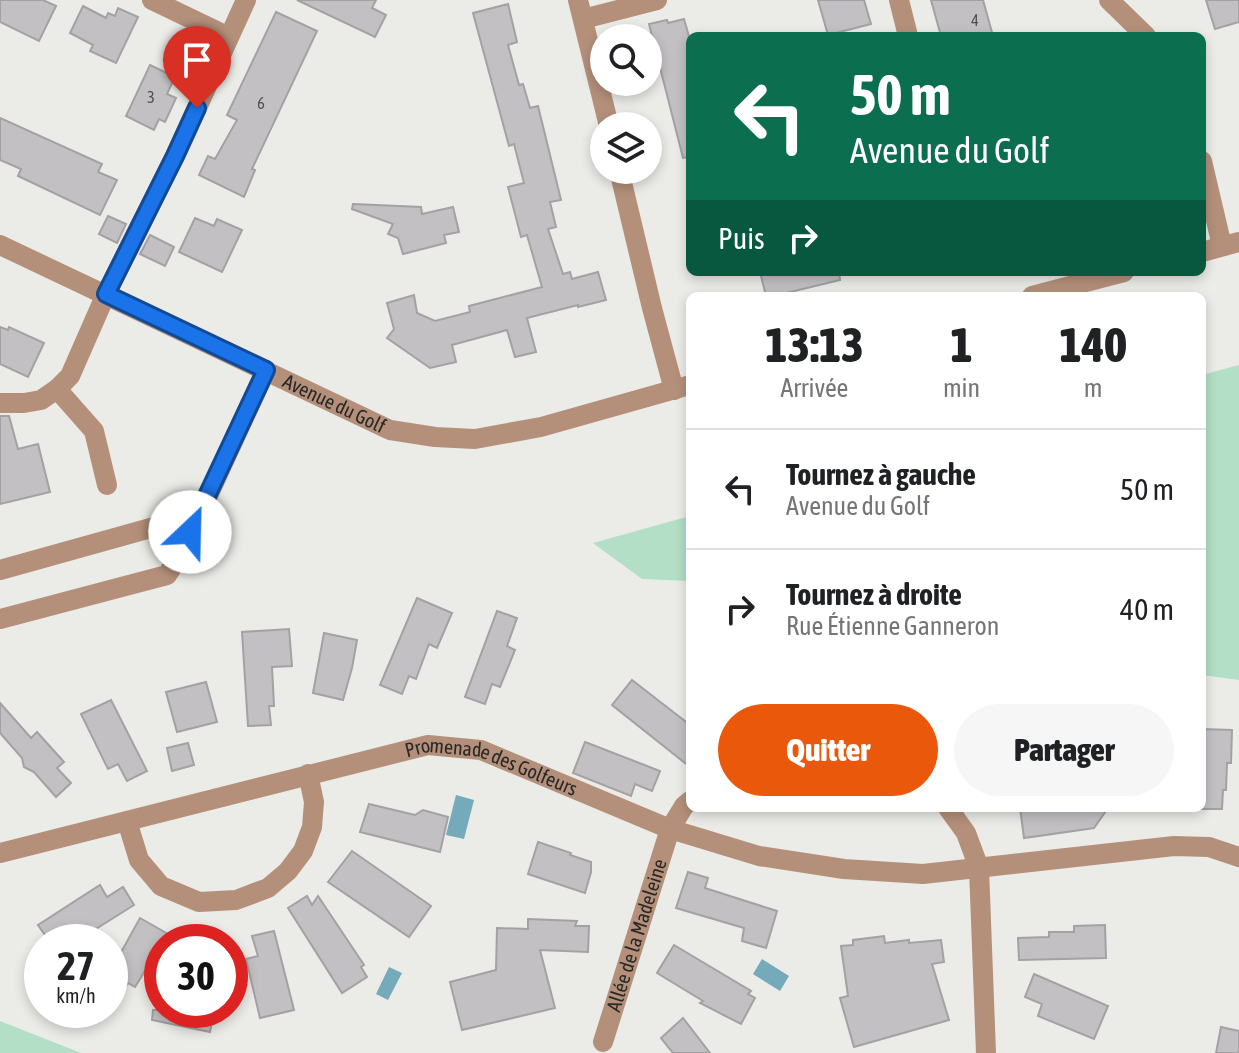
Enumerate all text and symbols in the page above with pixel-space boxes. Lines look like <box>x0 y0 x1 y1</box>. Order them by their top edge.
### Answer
house number: 4 <box>971 11 979 29</box>
map controls <box>590 24 662 184</box>
button: search <box>590 24 662 96</box>
pin <box>163 26 231 108</box>
icon: arrive <box>175 38 219 82</box>
text: 50 m <box>850 63 951 127</box>
icon: left <box>718 64 822 168</box>
house number: 3 <box>147 88 155 106</box>
house number: 6 <box>257 94 265 112</box>
button: layers <box>590 112 662 184</box>
text: Avenue du Golf <box>850 129 1049 171</box>
icon: right <box>781 216 825 260</box>
text: Puis <box>718 221 765 255</box>
text: 13:13 <box>765 317 864 372</box>
text: 1 <box>950 317 973 372</box>
text: 140 <box>1059 317 1127 372</box>
street label: Avenue du Golf <box>279 369 390 437</box>
text: Arrivée <box>780 373 848 403</box>
text: min <box>943 373 980 403</box>
text: m <box>1084 373 1102 403</box>
text: Tournez à gauche <box>786 457 976 491</box>
icon: left <box>718 467 762 511</box>
text: 50 m <box>1120 472 1174 506</box>
position arrow <box>148 490 232 574</box>
text: Avenue du Golf <box>786 491 930 521</box>
text: Tournez à droite <box>786 577 962 611</box>
icon: right <box>718 587 762 631</box>
text: 40 m <box>1120 592 1174 626</box>
text: Rue Étienne Ganneron <box>786 611 999 641</box>
button: Quitter <box>718 704 938 796</box>
button: Partager <box>954 704 1174 796</box>
street label: Promenade des Golfeurs <box>402 733 581 800</box>
street label: Allée de la Madeleine <box>601 856 671 1014</box>
speed limit sign: 30 <box>144 924 248 1028</box>
text: 27 <box>57 943 95 988</box>
text: km/h <box>56 984 96 1007</box>

